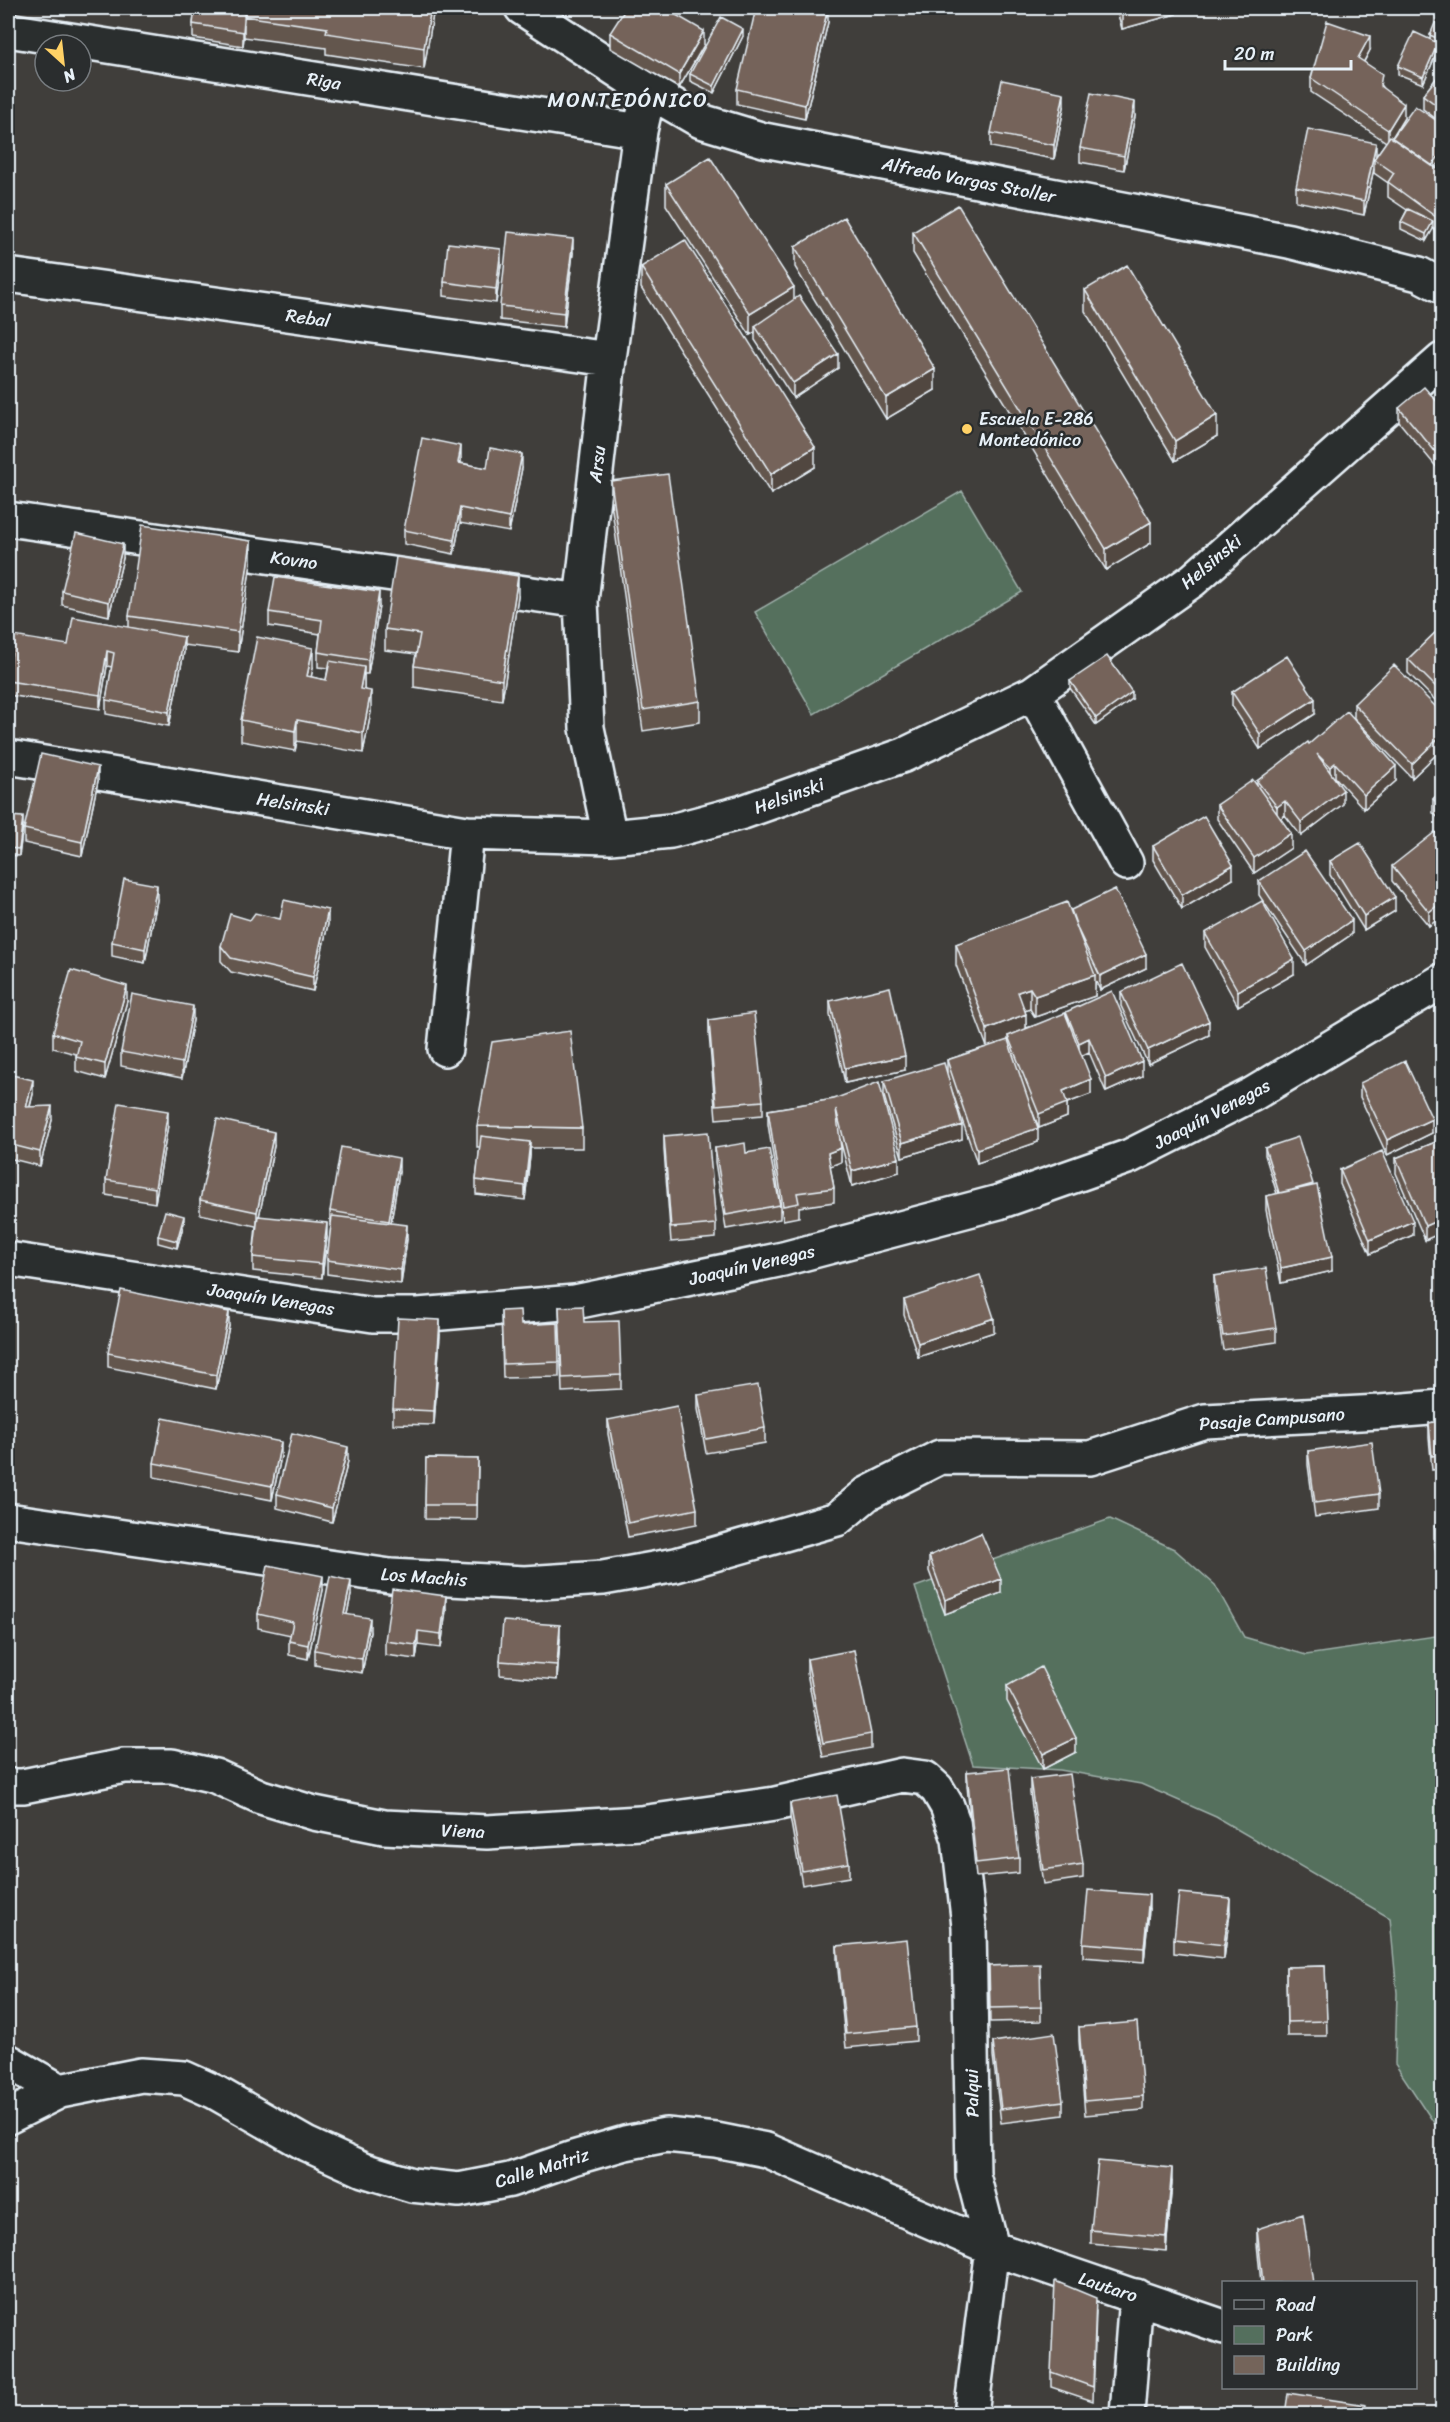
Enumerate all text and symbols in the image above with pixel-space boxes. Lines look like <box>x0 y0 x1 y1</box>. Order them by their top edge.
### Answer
north arrow <box>33 33 93 93</box>
scale bar <box>1225 33 1351 71</box>
text: 20 m <box>1234 38 1274 70</box>
text: N <box>57 60 82 92</box>
street label: Riga <box>305 63 344 100</box>
district label: MONTEDÓNICO <box>548 81 708 119</box>
street label: Alfredo Vargas Stoller <box>878 147 1060 213</box>
street label: Rebal <box>284 299 333 337</box>
place label: Escuela E-286 Montedónico <box>979 403 1094 456</box>
marker: Escuela E-286 Montedónico <box>960 422 974 436</box>
street label: Arsu <box>579 443 615 485</box>
street label: Helsinski <box>1173 526 1250 598</box>
street label: Kovno <box>268 541 320 579</box>
street label: Helsinski <box>749 768 830 824</box>
street label: Helsinski <box>254 782 333 826</box>
street label: Joaquín Venegas <box>1147 1069 1277 1159</box>
street label: Joaquín Venegas <box>685 1235 819 1295</box>
street label: Joaquín Venegas <box>204 1273 338 1325</box>
street label: Pasaje Campusano <box>1198 1398 1346 1440</box>
street label: Los Machis <box>380 1558 469 1596</box>
street label: Viena <box>441 1814 485 1848</box>
street label: Palqui <box>956 2067 988 2118</box>
street label: Calle Matriz <box>491 2138 594 2197</box>
street label: Lautaro <box>1074 2262 1142 2312</box>
legend <box>1222 2281 1417 2389</box>
text: Road <box>1276 2289 1316 2321</box>
text: Park <box>1276 2319 1313 2351</box>
text: Building <box>1276 2349 1340 2381</box>

